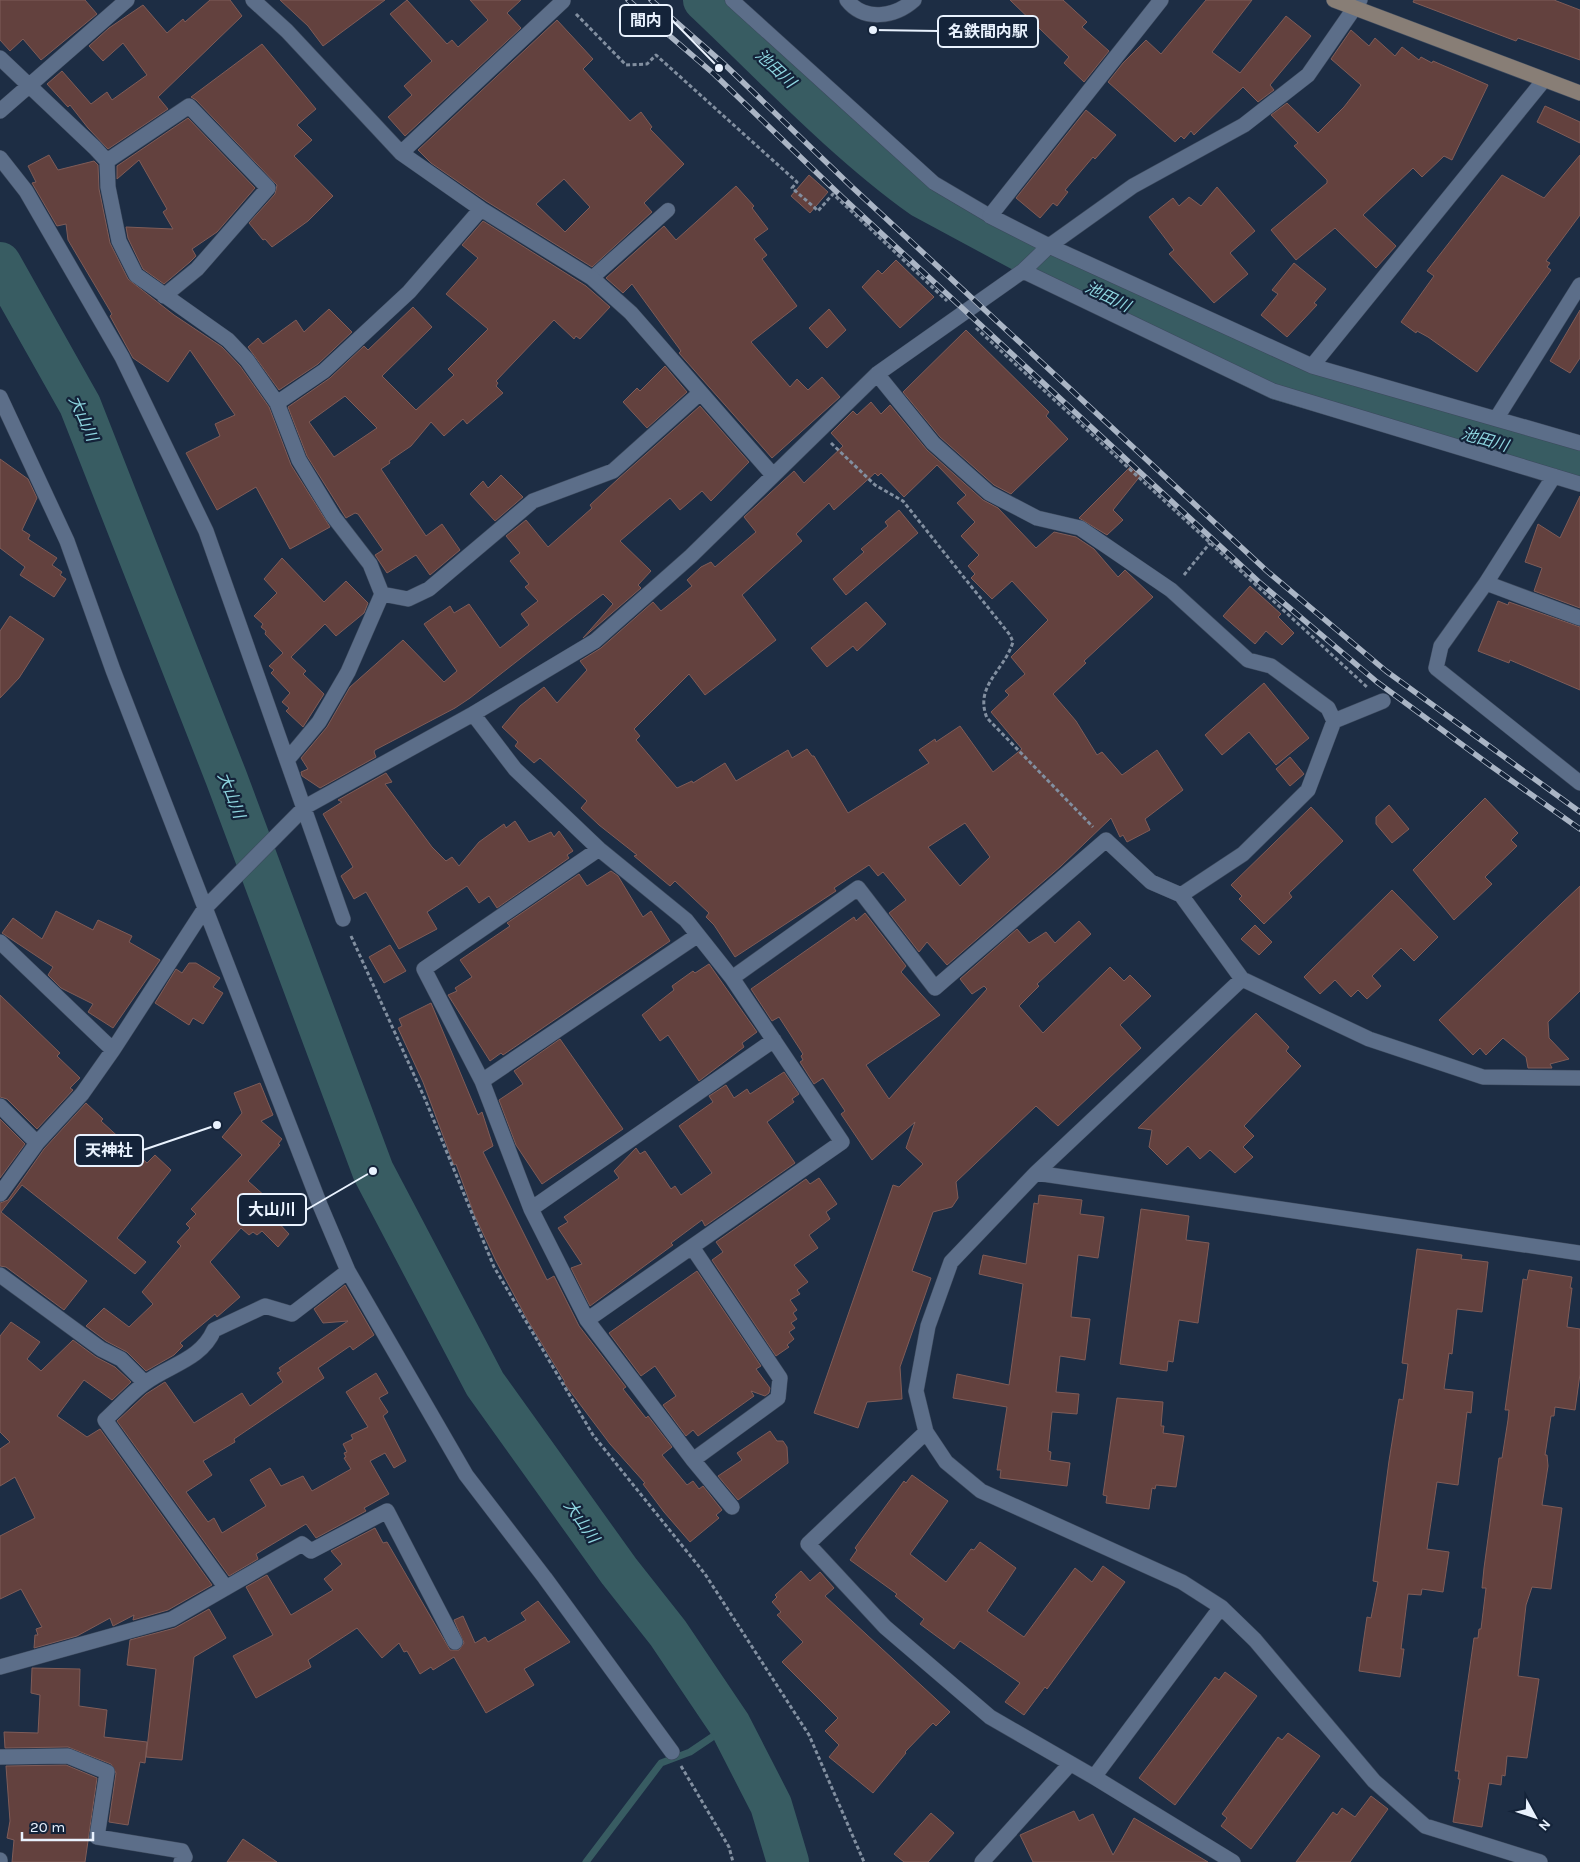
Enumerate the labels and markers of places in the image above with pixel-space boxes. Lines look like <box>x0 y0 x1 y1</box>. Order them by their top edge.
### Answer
callout: 間内 <box>620 5 672 36</box>
callout: 名鉄間内駅 <box>938 16 1038 47</box>
callout: 天神社 <box>75 1135 143 1166</box>
callout: 大山川 <box>238 1194 306 1225</box>

